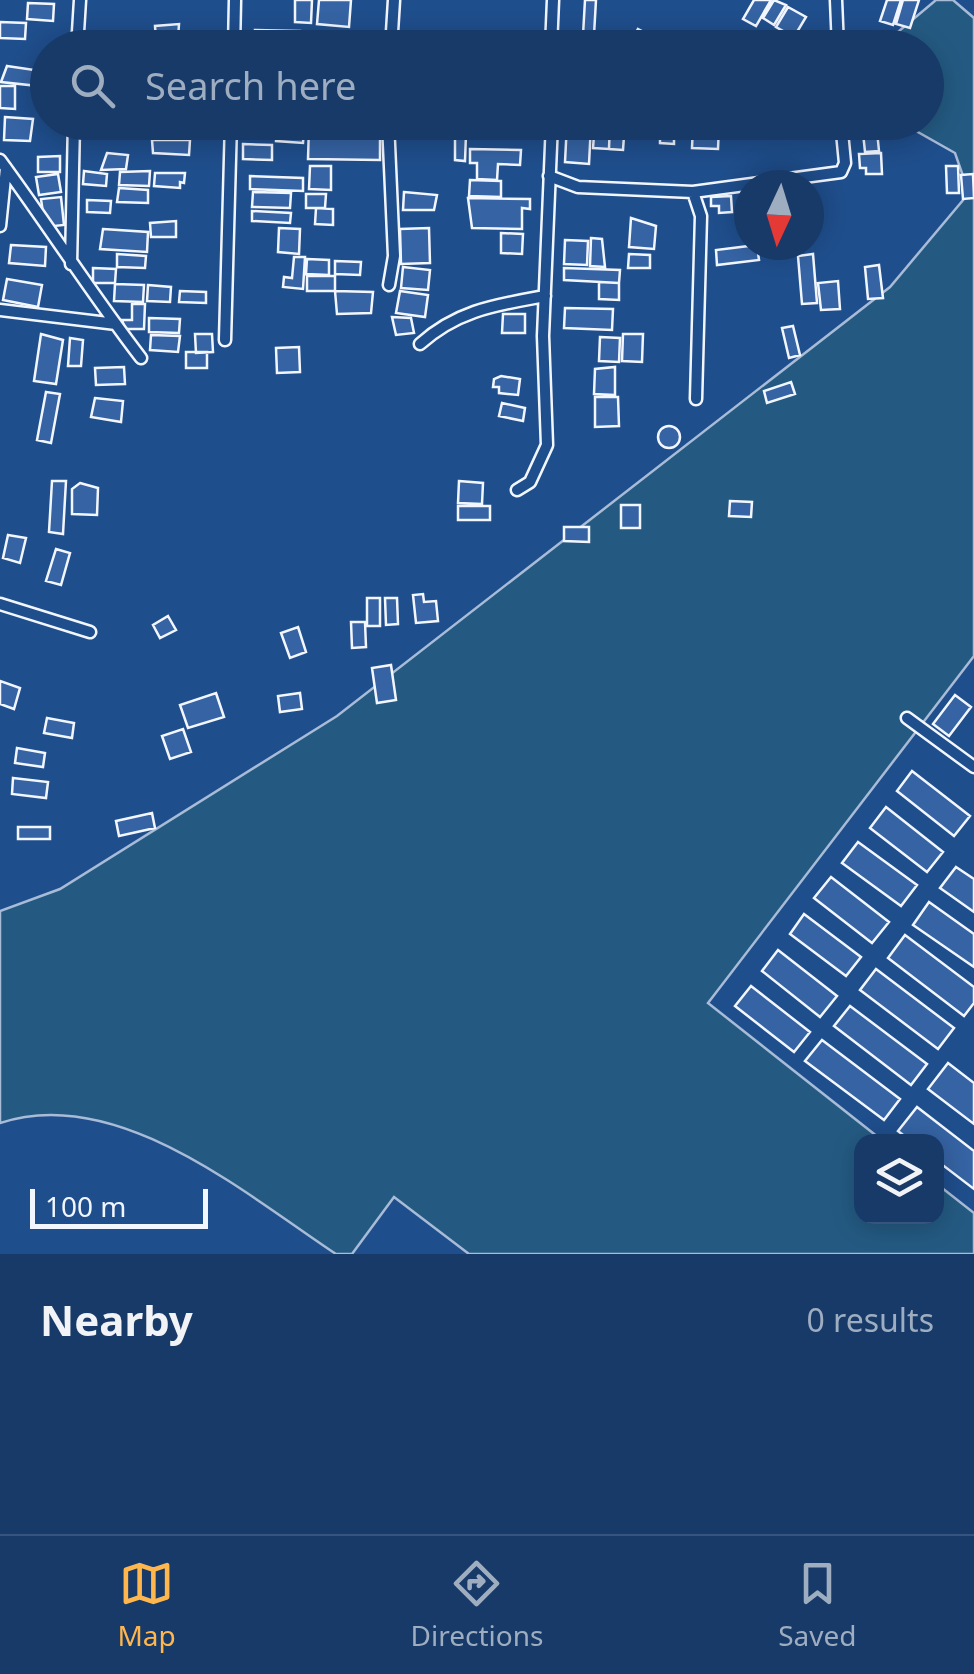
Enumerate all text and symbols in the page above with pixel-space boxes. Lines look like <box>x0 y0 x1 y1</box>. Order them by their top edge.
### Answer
search box <box>30 30 944 140</box>
icon: search <box>65 58 120 113</box>
text: Search here <box>145 59 356 111</box>
north arrow <box>734 170 824 260</box>
map controls <box>854 1134 944 1224</box>
button: layers <box>854 1134 944 1224</box>
scale bar <box>30 1184 208 1228</box>
text: 100 m <box>45 1187 127 1225</box>
text: Nearby <box>40 1291 193 1348</box>
text: 0 results <box>807 1298 934 1341</box>
tab: Map <box>117 1556 176 1654</box>
tab: Directions <box>411 1556 543 1654</box>
tab: Saved <box>778 1556 857 1654</box>

